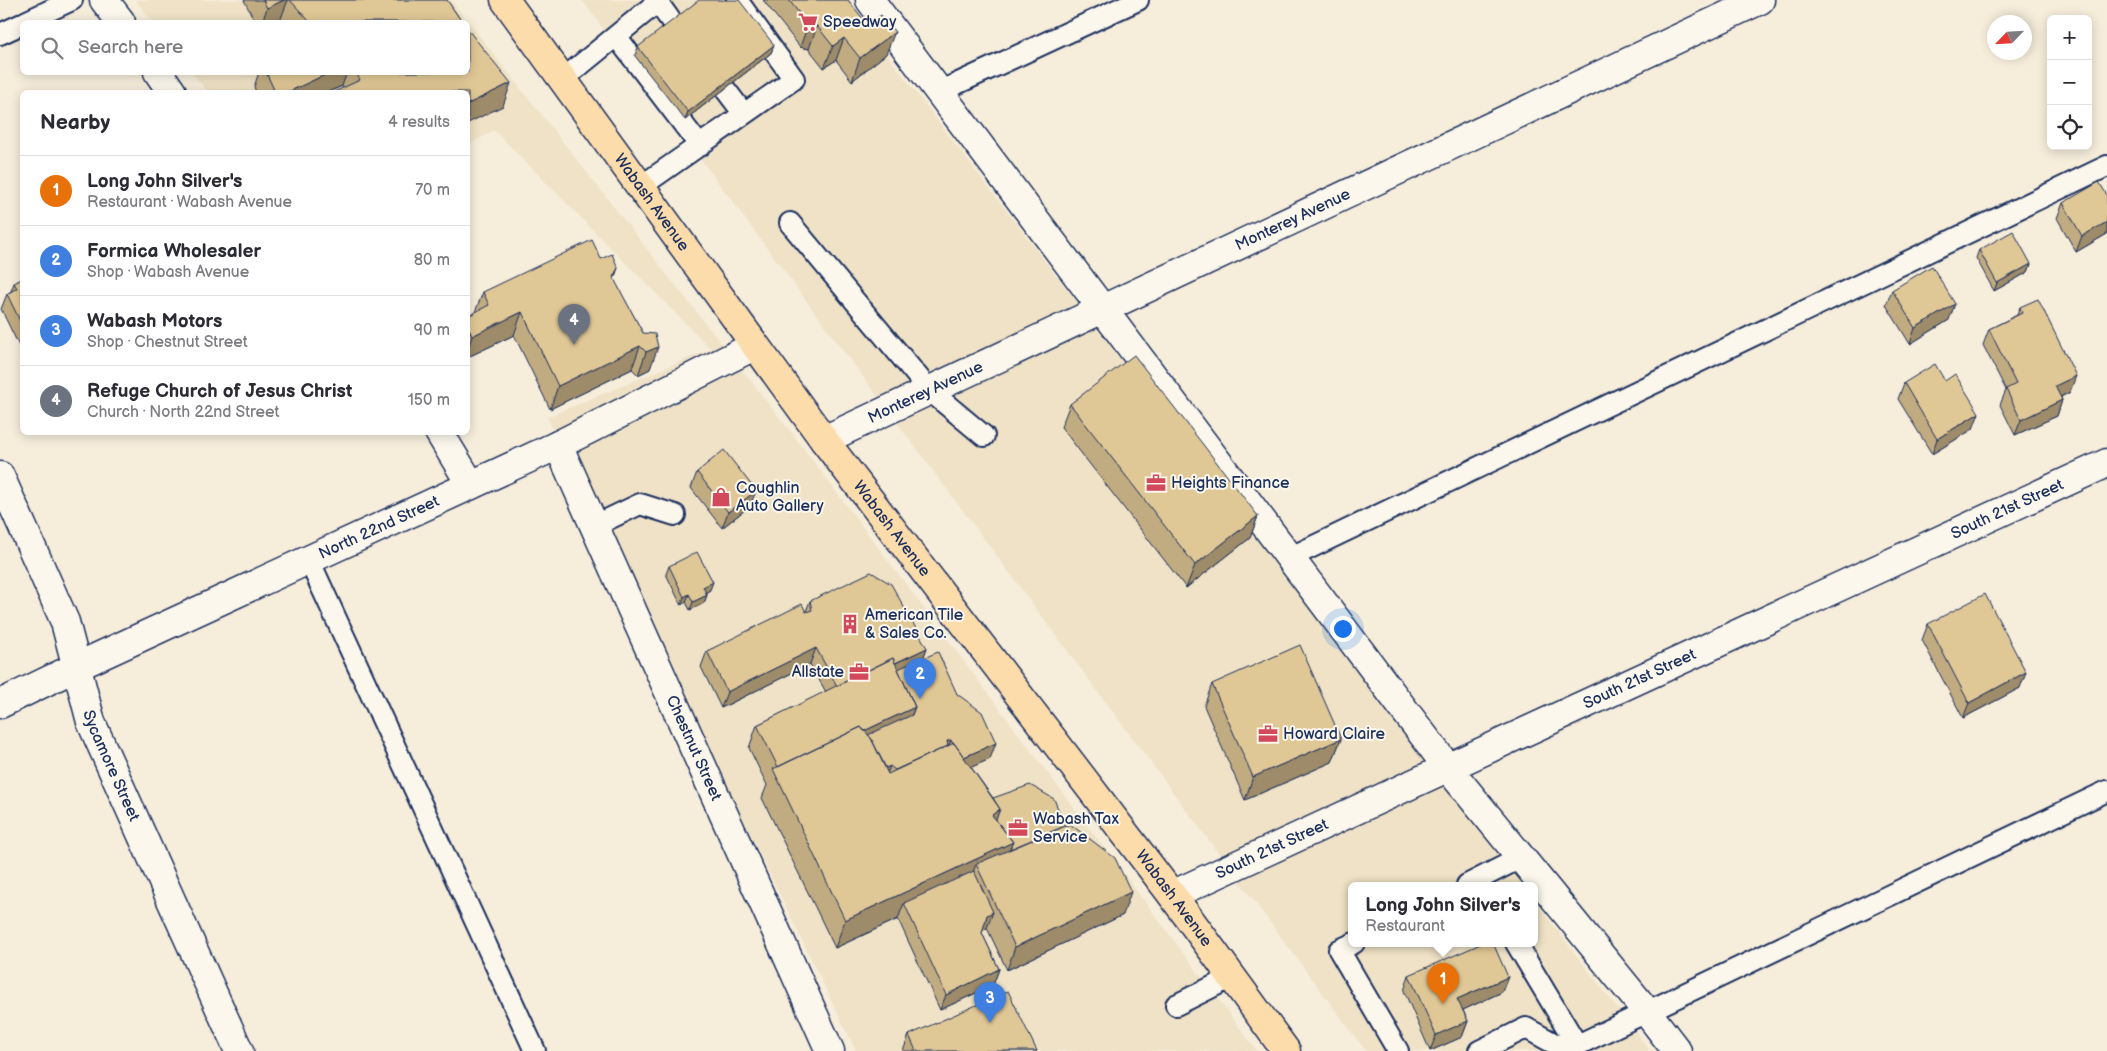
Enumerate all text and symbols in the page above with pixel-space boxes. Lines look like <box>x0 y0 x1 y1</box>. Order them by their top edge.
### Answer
supermarket icon: Speedway <box>797 11 819 33</box>
place label: Speedway <box>823 13 897 32</box>
north arrow <box>1987 15 2032 60</box>
map controls <box>2047 15 2092 150</box>
button: + <box>2047 15 2092 60</box>
search box <box>20 20 470 75</box>
icon: search <box>38 34 66 62</box>
text: Search here <box>78 36 183 59</box>
button: − <box>2047 60 2092 105</box>
button: locate <box>2047 105 2092 150</box>
text: Nearby <box>40 110 110 135</box>
text: 4 results <box>388 113 450 132</box>
street label: Wabash Avenue <box>610 150 694 255</box>
text: Long John Silver's <box>87 170 242 193</box>
text: 1 <box>53 181 59 200</box>
text: 70 m <box>415 181 450 200</box>
street label: Monterey Avenue <box>1232 184 1354 255</box>
text: Restaurant · Wabash Avenue <box>87 193 292 212</box>
text: Formica Wholesaler <box>87 240 261 263</box>
text: 2 <box>51 251 61 270</box>
text: 80 m <box>414 251 450 270</box>
text: Shop · Wabash Avenue <box>87 263 249 282</box>
pin: 4 <box>558 304 590 345</box>
text: Wabash Motors <box>87 310 222 333</box>
text: 3 <box>51 321 61 340</box>
text: 90 m <box>414 321 450 340</box>
text: Shop · Chestnut Street <box>87 333 248 352</box>
street label: Monterey Avenue <box>865 357 986 428</box>
text: Refuge Church of Jesus Christ <box>87 380 352 403</box>
text: 4 <box>51 391 61 410</box>
text: 150 m <box>408 391 450 410</box>
text: Church · North 22nd Street <box>87 403 279 422</box>
office icon: Heights Finance <box>1145 472 1167 494</box>
place label: Heights Finance <box>1171 474 1290 493</box>
street label: South 21st Street <box>1948 475 2067 543</box>
street label: Wabash Avenue <box>849 477 935 581</box>
place label: Coughlin Auto Gallery <box>736 479 825 516</box>
shop icon: Coughlin Auto Gallery <box>710 486 732 508</box>
street label: North 22nd Street <box>316 492 442 563</box>
place label: American Tile & Sales Co. <box>865 606 964 643</box>
building icon: American Tile & Sales Co. <box>839 613 861 635</box>
your location <box>1330 616 1356 642</box>
street label: South 21st Street <box>1580 645 1699 713</box>
pin: 2 <box>904 658 936 699</box>
office icon: Allstate <box>848 661 870 683</box>
place label: Allstate <box>792 663 845 682</box>
street label: Chestnut Street <box>662 692 726 804</box>
street label: Sycamore Street <box>79 708 144 824</box>
office icon: Howard Claire <box>1257 723 1279 745</box>
place label: Howard Claire <box>1283 725 1385 744</box>
place label: Wabash Tax Service <box>1033 810 1119 847</box>
street label: South 21st Street <box>1213 815 1331 883</box>
office icon: Wabash Tax Service <box>1007 817 1029 839</box>
street label: Wabash Avenue <box>1132 846 1216 951</box>
popup <box>1348 882 1538 947</box>
text: Long John Silver's <box>1365 894 1521 917</box>
text: Restaurant <box>1365 917 1445 936</box>
pin: 1 <box>1427 963 1459 1004</box>
pin: 3 <box>974 982 1006 1023</box>

